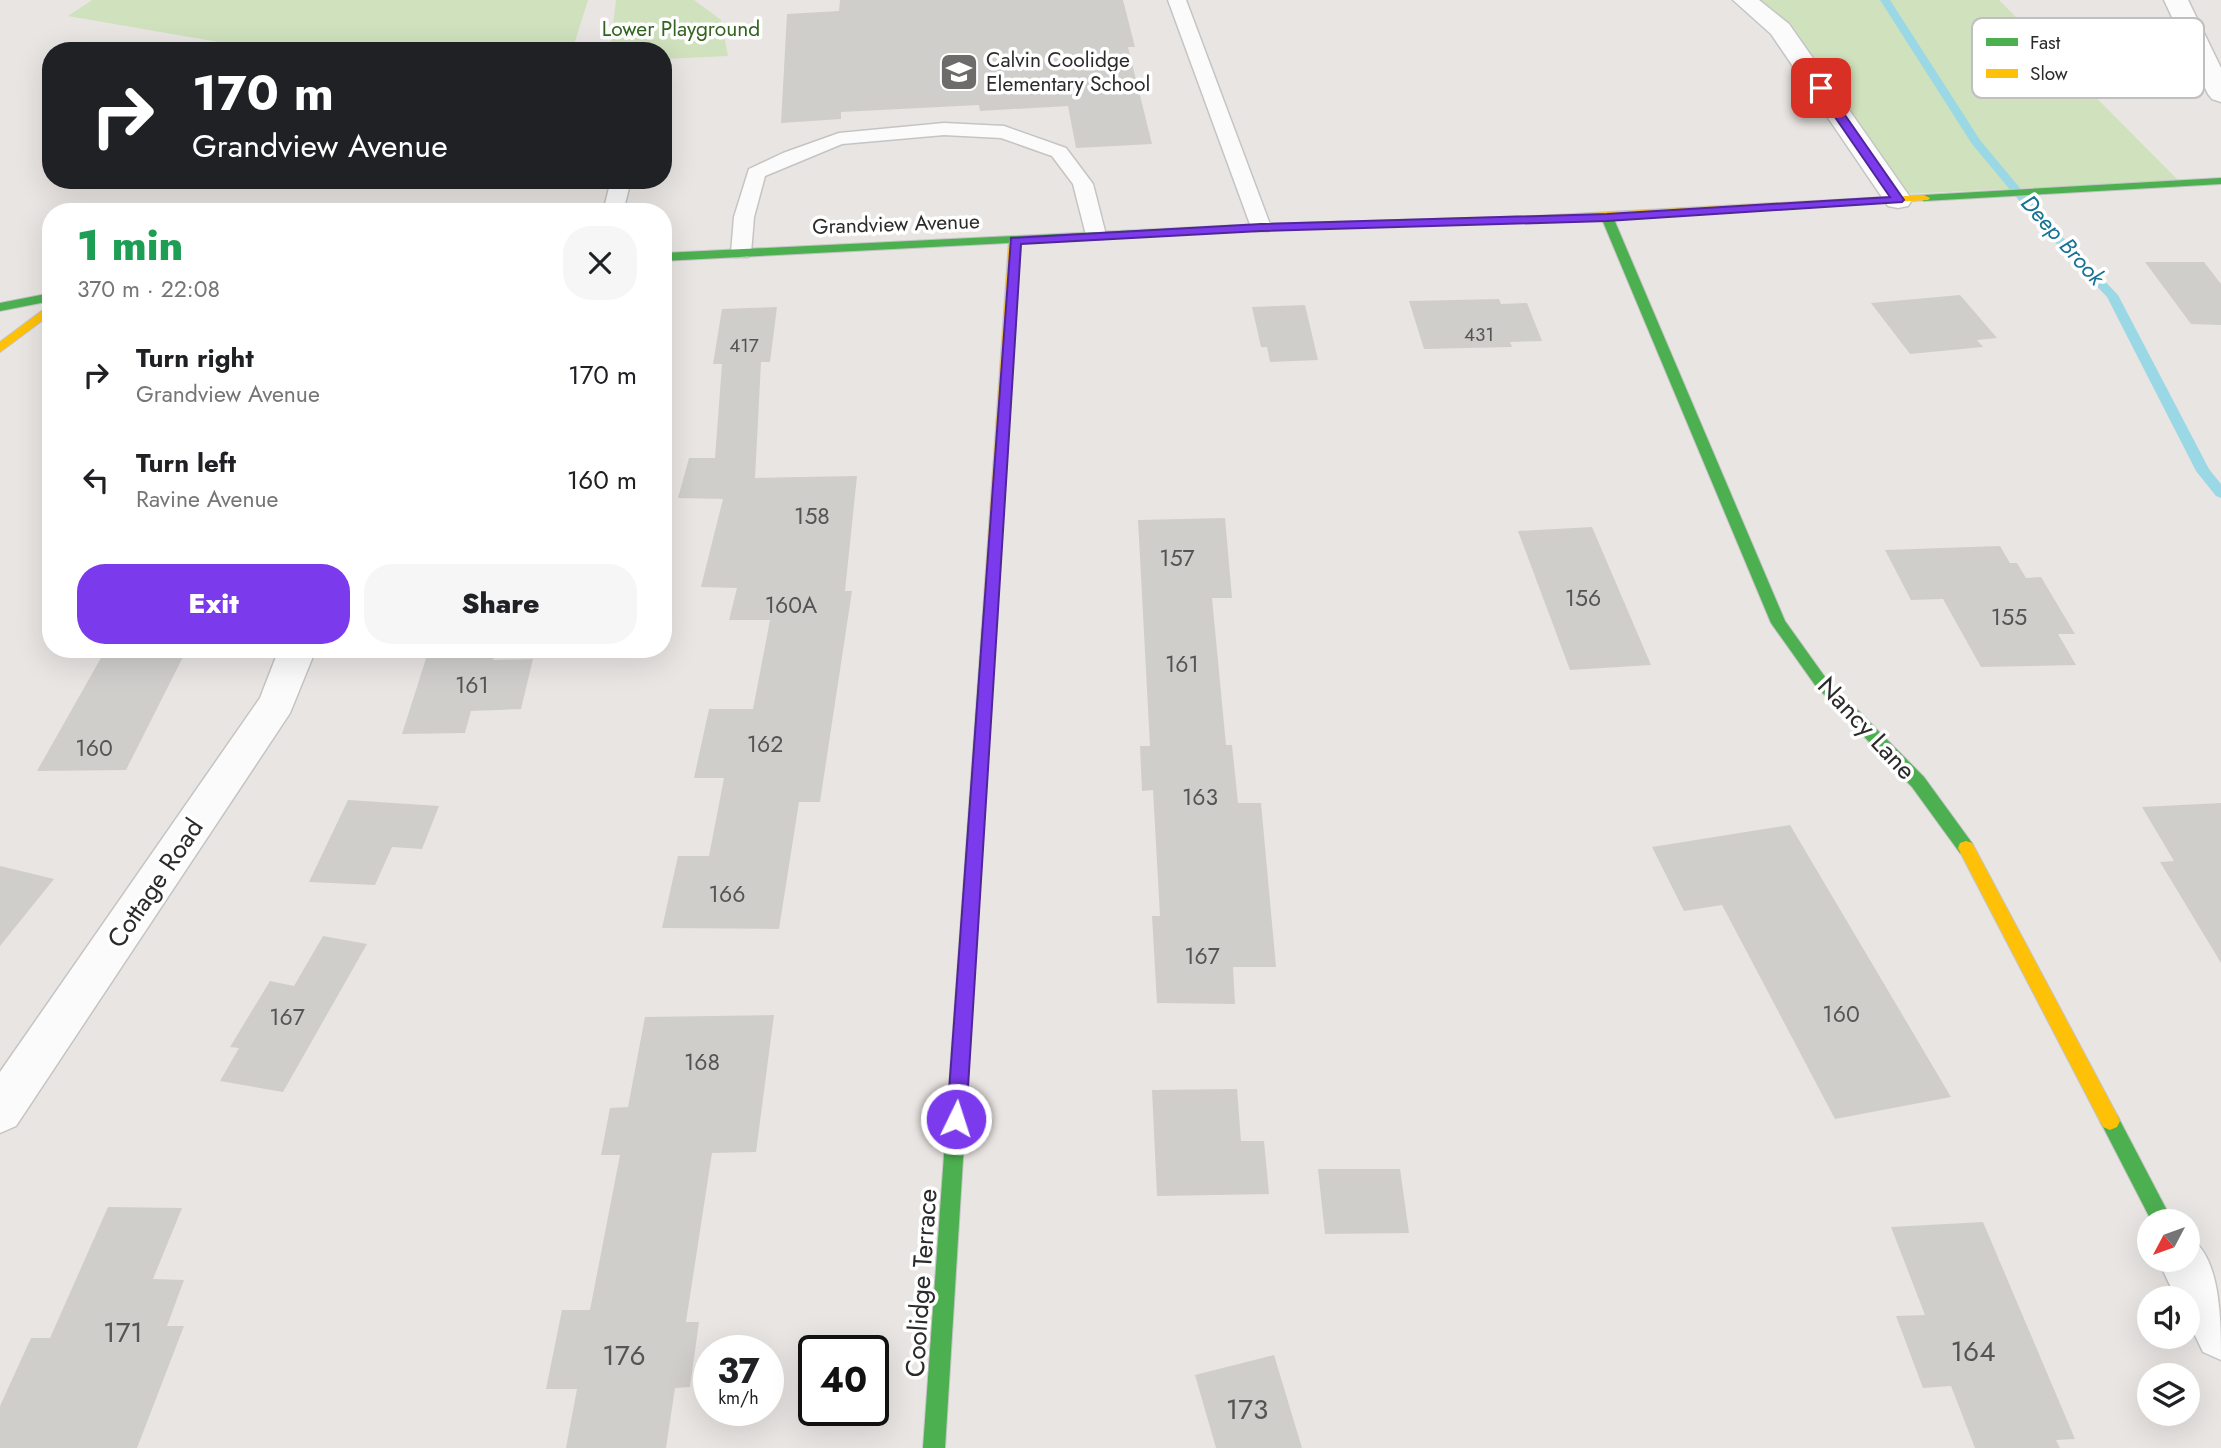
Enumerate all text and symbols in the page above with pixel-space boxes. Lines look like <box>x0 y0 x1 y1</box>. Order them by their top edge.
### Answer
park label: Lower Playground <box>602 14 760 44</box>
legend <box>1972 18 2204 98</box>
text: Fast <box>2030 29 2061 56</box>
place label: Calvin Coolidge Elementary School <box>986 45 1150 99</box>
school or university icon: Calvin Coolidge Elementary School <box>938 51 980 93</box>
text: 170 m <box>192 58 334 128</box>
pin <box>1791 58 1851 118</box>
text: Slow <box>2030 60 2068 87</box>
icon: arrive <box>1802 69 1840 107</box>
icon: right <box>77 70 168 161</box>
text: Grandview Avenue <box>192 123 448 169</box>
water label: Deep Brook <box>2013 187 2114 294</box>
street label: Grandview Avenue <box>812 206 981 242</box>
text: 1 min <box>77 215 183 276</box>
button: close <box>563 226 637 300</box>
text: 370 m · 22:08 <box>77 272 220 306</box>
house number: 431 <box>1464 321 1494 348</box>
house number: 417 <box>729 332 759 359</box>
text: Turn right <box>136 339 254 377</box>
icon: right <box>77 356 115 394</box>
text: 170 m <box>568 356 637 394</box>
text: Grandview Avenue <box>136 377 320 411</box>
text: Turn left <box>136 444 236 482</box>
icon: left <box>77 461 115 499</box>
text: 160 m <box>567 461 637 499</box>
text: Ravine Avenue <box>136 482 278 516</box>
house number: 158 <box>794 499 830 533</box>
house number: 157 <box>1159 541 1195 575</box>
button: Exit <box>77 564 350 644</box>
button: Share <box>364 564 637 644</box>
house number: 156 <box>1565 581 1601 615</box>
house number: 160A <box>765 588 818 622</box>
house number: 155 <box>1991 600 2027 634</box>
house number: 161 <box>1165 647 1199 681</box>
house number: 161 <box>455 668 489 702</box>
street label: Nancy Lane <box>1809 668 1925 788</box>
house number: 162 <box>747 727 783 761</box>
house number: 160 <box>75 731 113 765</box>
house number: 163 <box>1182 780 1218 814</box>
street label: Cottage Road <box>98 811 212 955</box>
house number: 166 <box>709 877 745 911</box>
house number: 167 <box>1184 939 1220 973</box>
house number: 160 <box>1822 997 1860 1031</box>
house number: 167 <box>269 1000 305 1034</box>
house number: 168 <box>684 1045 720 1079</box>
position arrow <box>919 1082 993 1156</box>
street label: Coolidge Terrace <box>895 1187 947 1379</box>
north arrow <box>2137 1209 2200 1272</box>
map controls <box>2137 1209 2200 1426</box>
button: sound <box>2137 1286 2200 1349</box>
house number: 171 <box>103 1312 143 1353</box>
house number: 164 <box>1950 1331 1996 1372</box>
house number: 176 <box>602 1335 646 1376</box>
speed limit sign: 40 <box>798 1335 889 1426</box>
text: 37 <box>717 1346 760 1396</box>
button: layers <box>2137 1363 2200 1426</box>
text: km/h <box>718 1385 759 1411</box>
house number: 173 <box>1226 1389 1268 1430</box>

